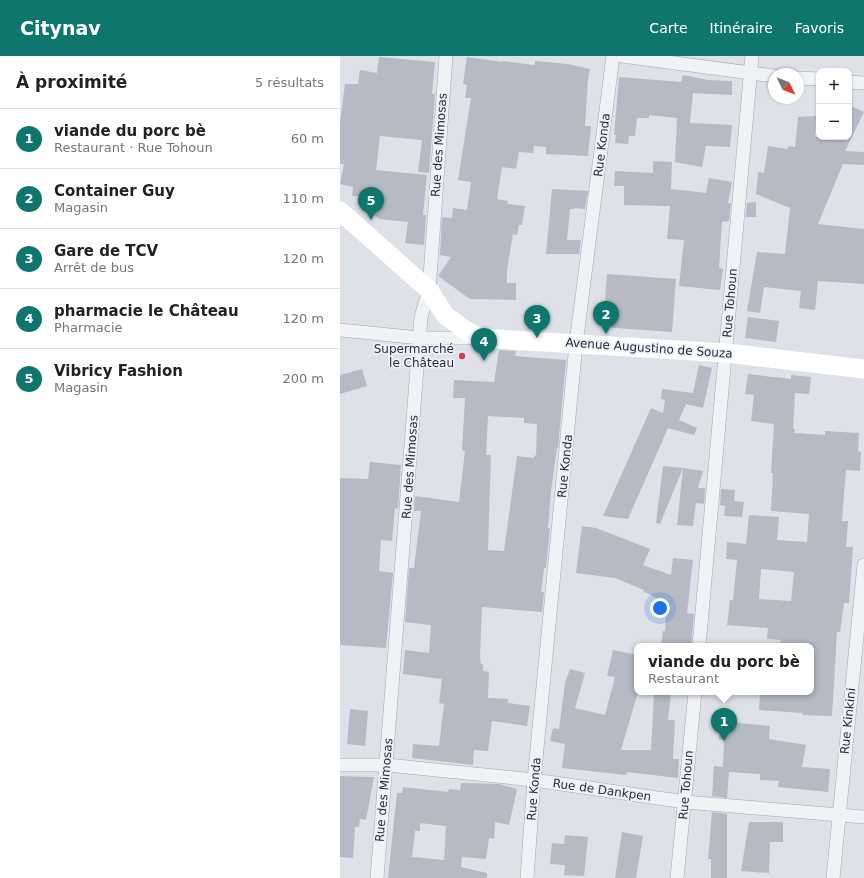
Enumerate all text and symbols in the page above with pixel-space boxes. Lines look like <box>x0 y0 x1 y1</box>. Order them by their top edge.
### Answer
text: Citynav <box>20 17 101 39</box>
text: Carte <box>649 20 688 36</box>
text: Itinéraire <box>710 20 773 36</box>
text: Favoris <box>795 20 844 36</box>
north arrow <box>768 68 804 104</box>
map controls <box>816 68 852 140</box>
button: + <box>816 68 852 104</box>
text: À proximité <box>16 72 127 92</box>
text: 5 résultats <box>255 75 324 90</box>
street label: Rue des Mimosas <box>428 93 450 197</box>
button: − <box>816 104 852 140</box>
street label: Rue Konda <box>591 112 613 178</box>
text: viande du porc bè <box>54 122 206 140</box>
text: 1 <box>24 131 34 146</box>
text: 60 m <box>291 131 324 146</box>
text: Restaurant · Rue Tohoun <box>54 140 213 155</box>
text: Container Guy <box>54 182 175 200</box>
pin: 5 <box>358 187 384 220</box>
text: 2 <box>24 191 34 206</box>
text: 110 m <box>282 191 324 206</box>
text: Magasin <box>54 200 108 215</box>
text: Gare de TCV <box>54 242 158 260</box>
text: 3 <box>24 251 34 266</box>
text: 120 m <box>282 251 324 266</box>
text: Arrêt de bus <box>54 260 134 275</box>
street label: Rue Tohoun <box>720 268 740 338</box>
pin: 2 <box>593 301 619 334</box>
text: pharmacie le Château <box>54 302 239 320</box>
pin: 3 <box>524 305 550 338</box>
text: 4 <box>24 311 34 326</box>
text: 120 m <box>282 311 324 326</box>
text: Pharmacie <box>54 320 123 335</box>
pin: 4 <box>471 328 497 361</box>
street label: Avenue Augustino de Souza <box>565 335 733 361</box>
place label: Supermarché le Château <box>374 342 454 370</box>
marker: Supermarché le Château <box>457 351 467 361</box>
text: Vibricy Fashion <box>54 362 183 380</box>
text: 5 <box>24 371 34 386</box>
text: 200 m <box>282 371 324 386</box>
text: Magasin <box>54 380 108 395</box>
street label: Rue des Mimosas <box>399 415 421 519</box>
street label: Rue Konda <box>555 434 575 498</box>
your location <box>650 598 670 618</box>
popup <box>634 643 814 695</box>
text: viande du porc bè <box>648 653 800 671</box>
text: Restaurant <box>648 671 719 686</box>
street label: Rue Kinkini <box>838 687 858 755</box>
pin: 1 <box>711 708 737 741</box>
street label: Rue des Mimosas <box>372 737 396 843</box>
street label: Rue Tohoun <box>676 750 696 820</box>
street label: Rue Konda <box>524 757 544 821</box>
street label: Rue de Dankpen <box>552 776 652 804</box>

